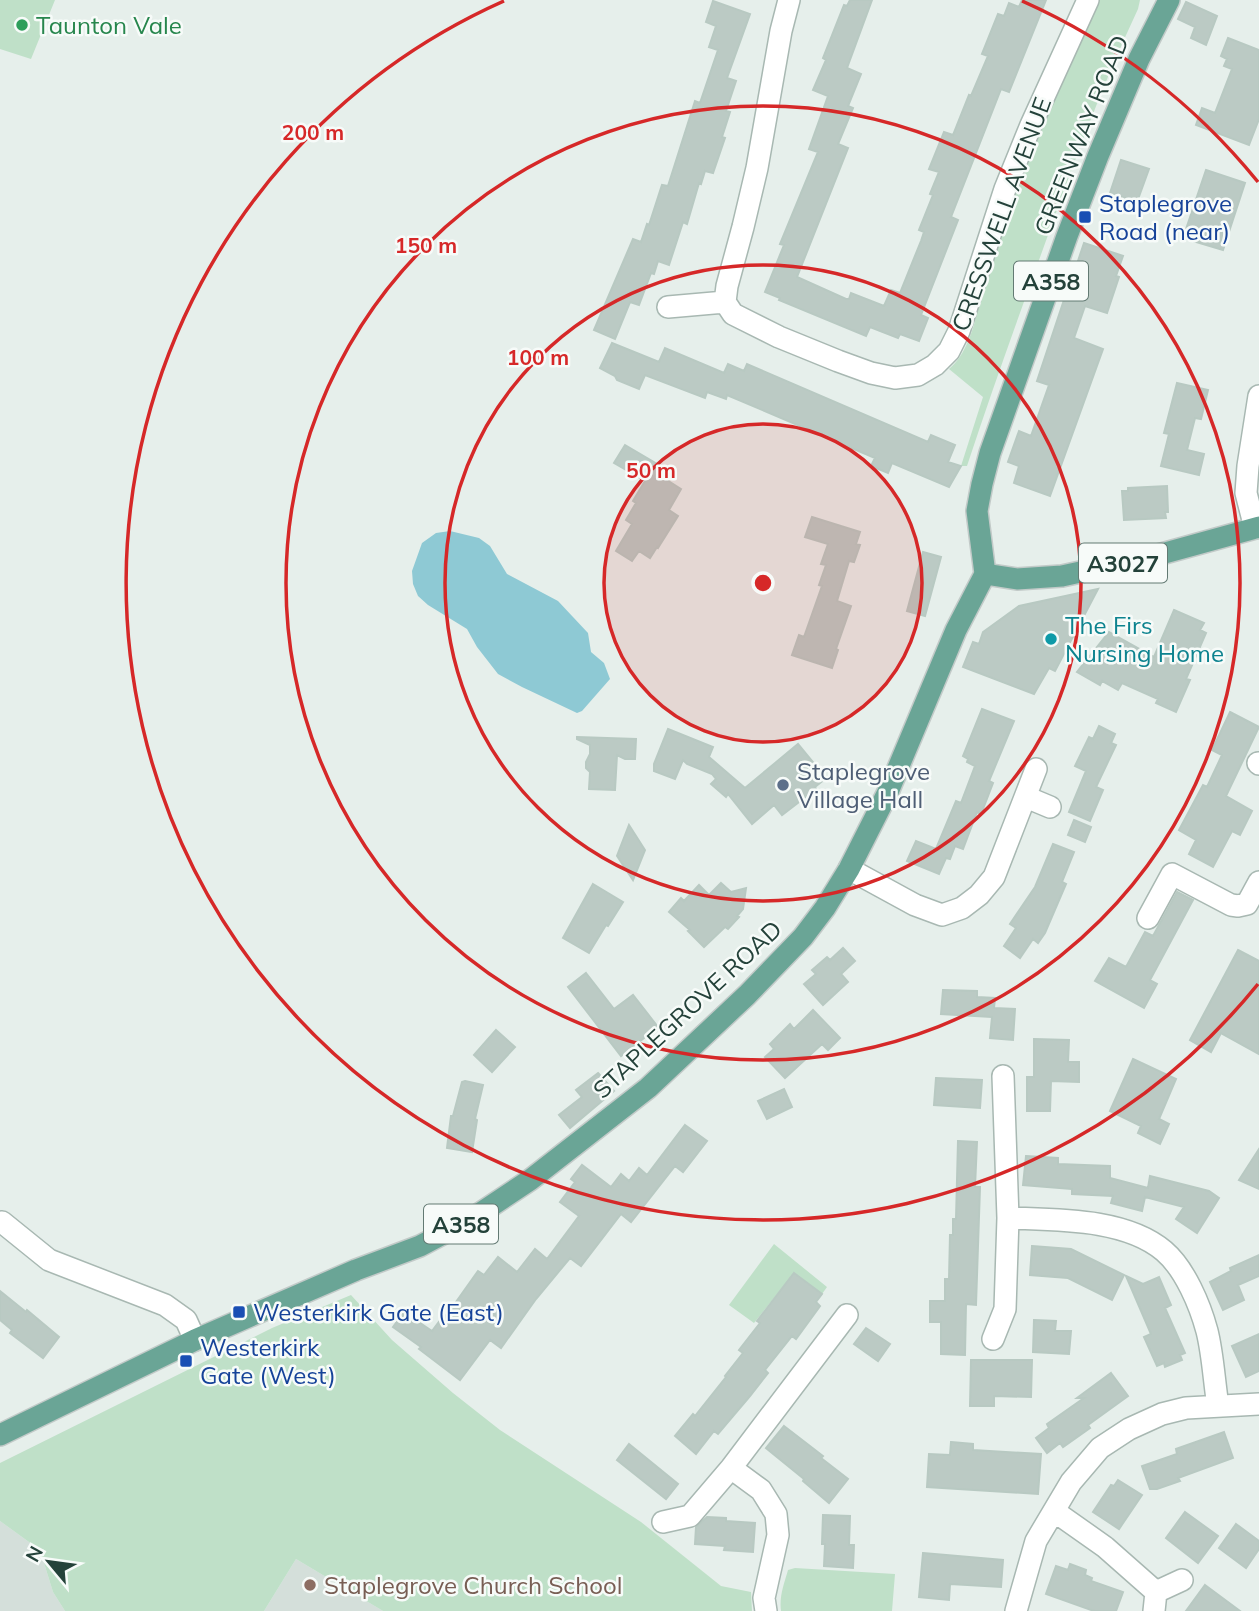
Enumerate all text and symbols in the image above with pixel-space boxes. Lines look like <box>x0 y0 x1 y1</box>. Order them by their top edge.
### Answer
place label: Taunton Vale <box>36 10 182 40</box>
marker: Taunton Vale <box>14 17 30 33</box>
street label: GREENWAY ROAD <box>1027 31 1135 239</box>
street label: CRESSWELL AVENUE <box>945 93 1057 335</box>
text: 200 m <box>282 119 344 145</box>
place label: Staplegrove Road (near) <box>1099 188 1232 246</box>
marker: Staplegrove Road (near) <box>1077 209 1093 225</box>
text: 150 m <box>395 232 457 258</box>
road number: A358 <box>1014 262 1088 300</box>
text: 100 m <box>507 344 569 370</box>
text: 50 m <box>626 457 676 483</box>
road number: A3027 <box>1079 544 1167 582</box>
centre of rings <box>751 571 775 595</box>
place label: The Firs Nursing Home <box>1065 610 1224 668</box>
marker: The Firs Nursing Home <box>1043 631 1059 647</box>
place label: Staplegrove Village Hall <box>797 756 930 814</box>
marker: Staplegrove Village Hall <box>775 777 791 793</box>
street label: STAPLEGROVE ROAD <box>586 914 788 1104</box>
road number: A358 <box>424 1204 498 1244</box>
place label: Westerkirk Gate (East) <box>253 1297 504 1327</box>
marker: Westerkirk Gate (East) <box>231 1304 247 1320</box>
place label: Westerkirk Gate (West) <box>200 1332 336 1390</box>
marker: Westerkirk Gate (West) <box>178 1353 194 1369</box>
north arrow <box>14 1527 84 1597</box>
text: N <box>20 1542 48 1566</box>
place label: Staplegrove Church School <box>324 1570 622 1600</box>
marker: Staplegrove Church School <box>302 1577 318 1593</box>

